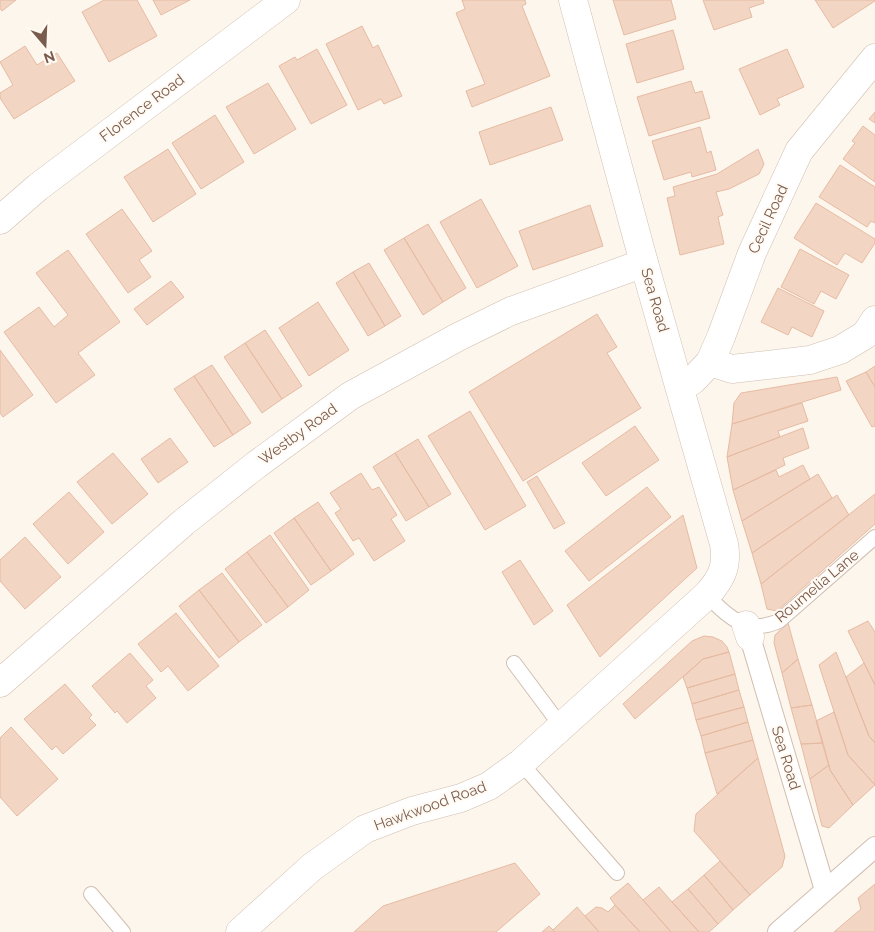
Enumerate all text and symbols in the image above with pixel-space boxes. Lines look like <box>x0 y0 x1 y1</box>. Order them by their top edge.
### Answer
north arrow <box>20 20 70 70</box>
text: N <box>42 48 57 67</box>
street label: Florence Road <box>96 70 188 146</box>
street label: Cecil Road <box>744 182 792 256</box>
street label: Sea Road <box>637 266 673 334</box>
street label: Westby Road <box>255 400 341 468</box>
street label: Roumelia Lane <box>771 546 863 626</box>
street label: Sea Road <box>768 724 804 792</box>
street label: Hawkwood Road <box>371 777 489 835</box>

